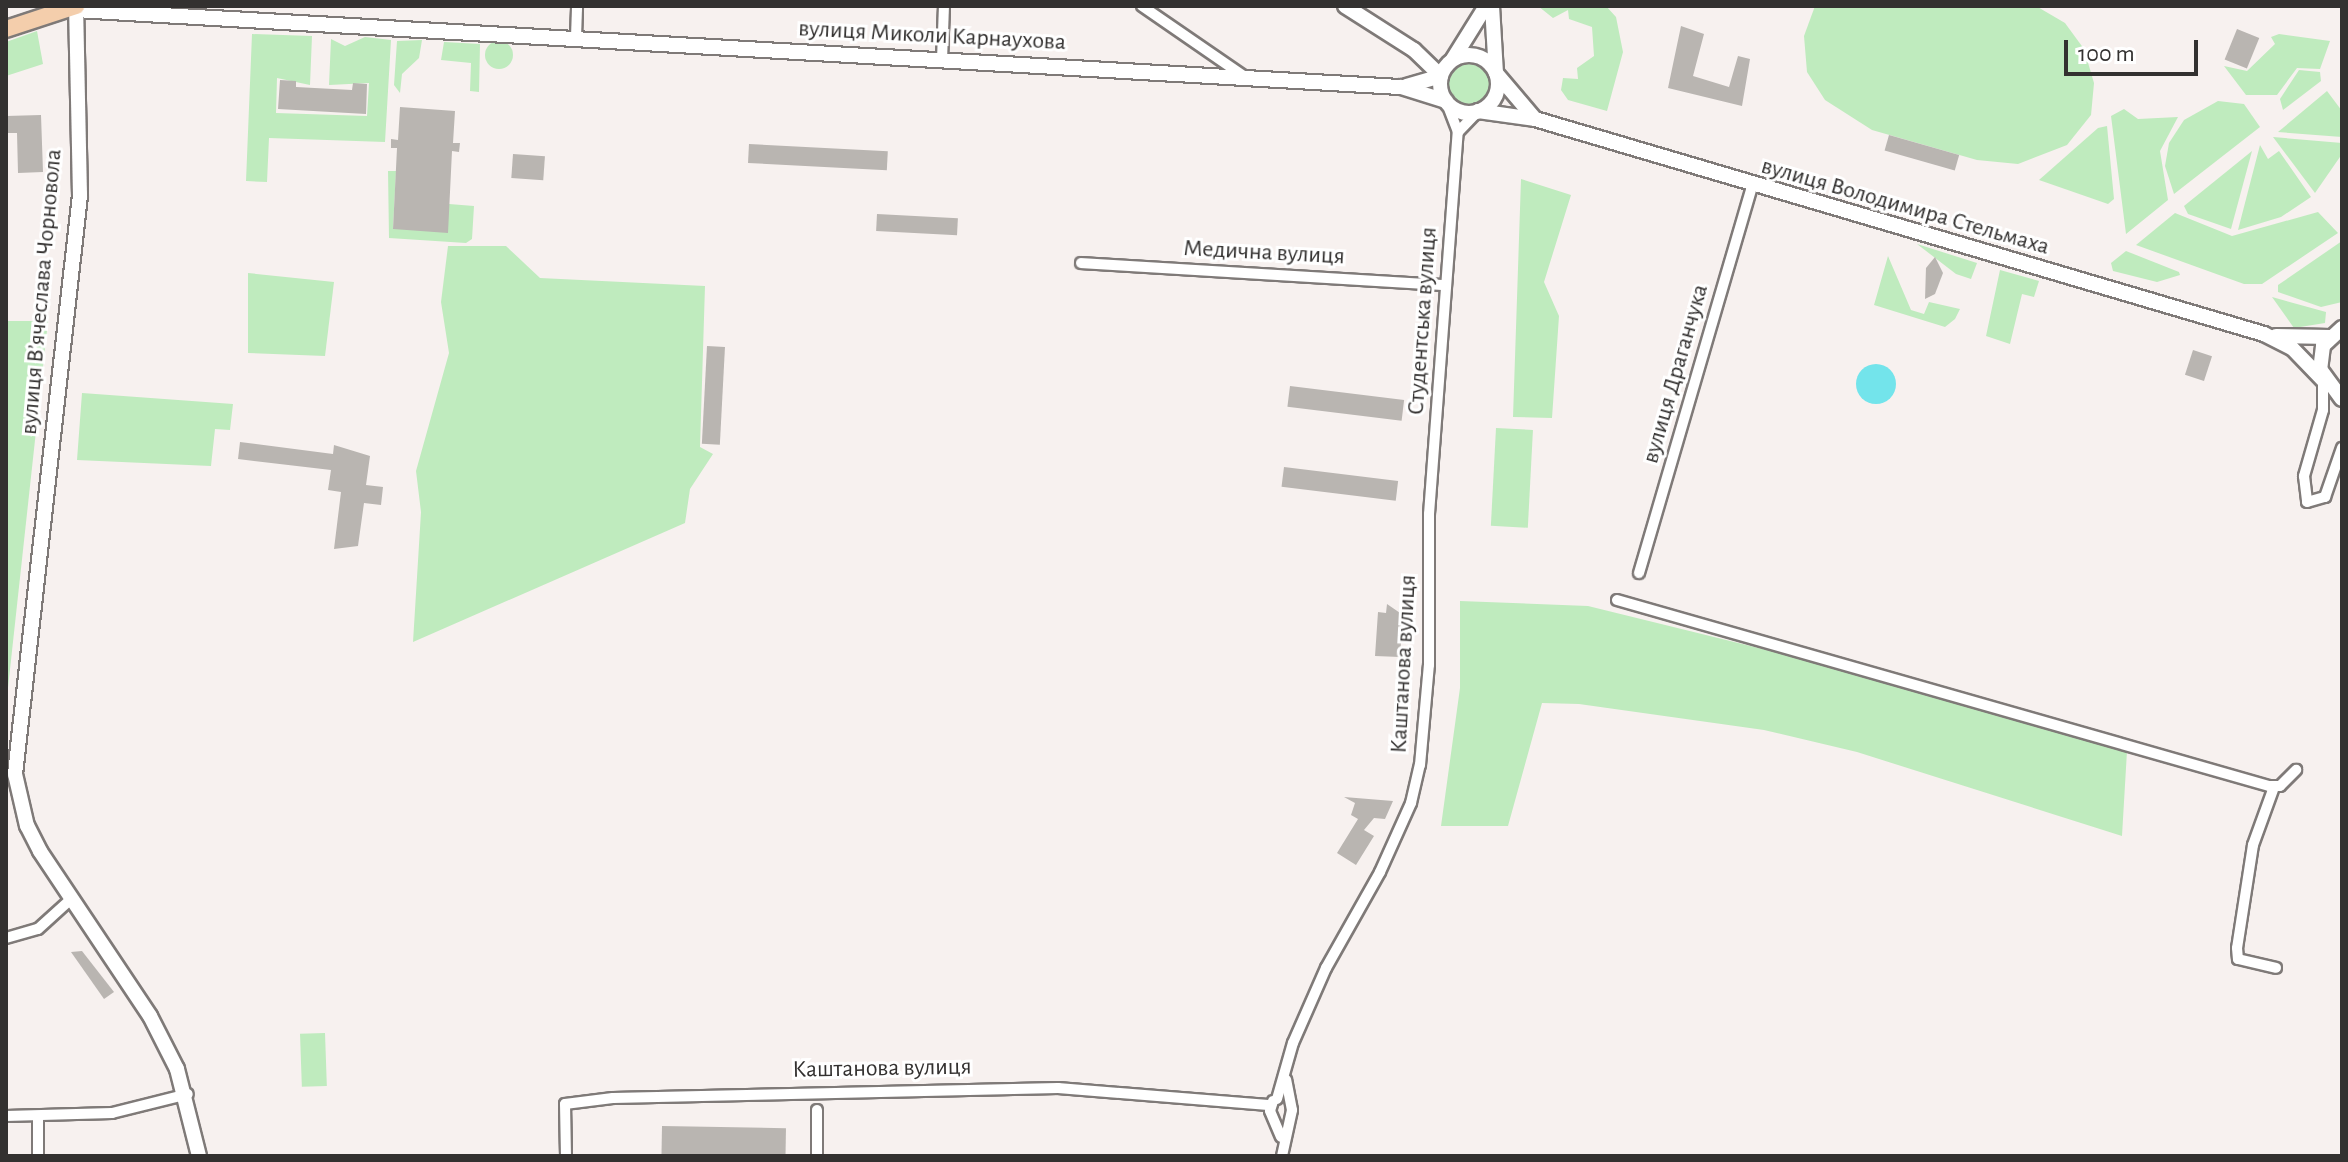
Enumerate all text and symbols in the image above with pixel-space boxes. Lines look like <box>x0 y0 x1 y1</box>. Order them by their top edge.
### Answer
street label: вулиця Миколи Карнаухова <box>797 15 1067 57</box>
scale bar <box>2068 24 2202 74</box>
text: 100 m <box>2078 42 2135 66</box>
street label: вулиця Вʼячеслава Чорновола <box>15 148 69 436</box>
street label: вулиця Володимира Стельмаха <box>1758 152 2052 262</box>
street label: Студентська вулиця <box>1402 226 1444 416</box>
street label: Медична вулиця <box>1183 234 1345 272</box>
street label: вулиця Драганчука <box>1637 281 1715 467</box>
street label: Каштанова вулиця <box>1385 574 1423 754</box>
street label: Каштанова вулиця <box>792 1053 972 1085</box>

